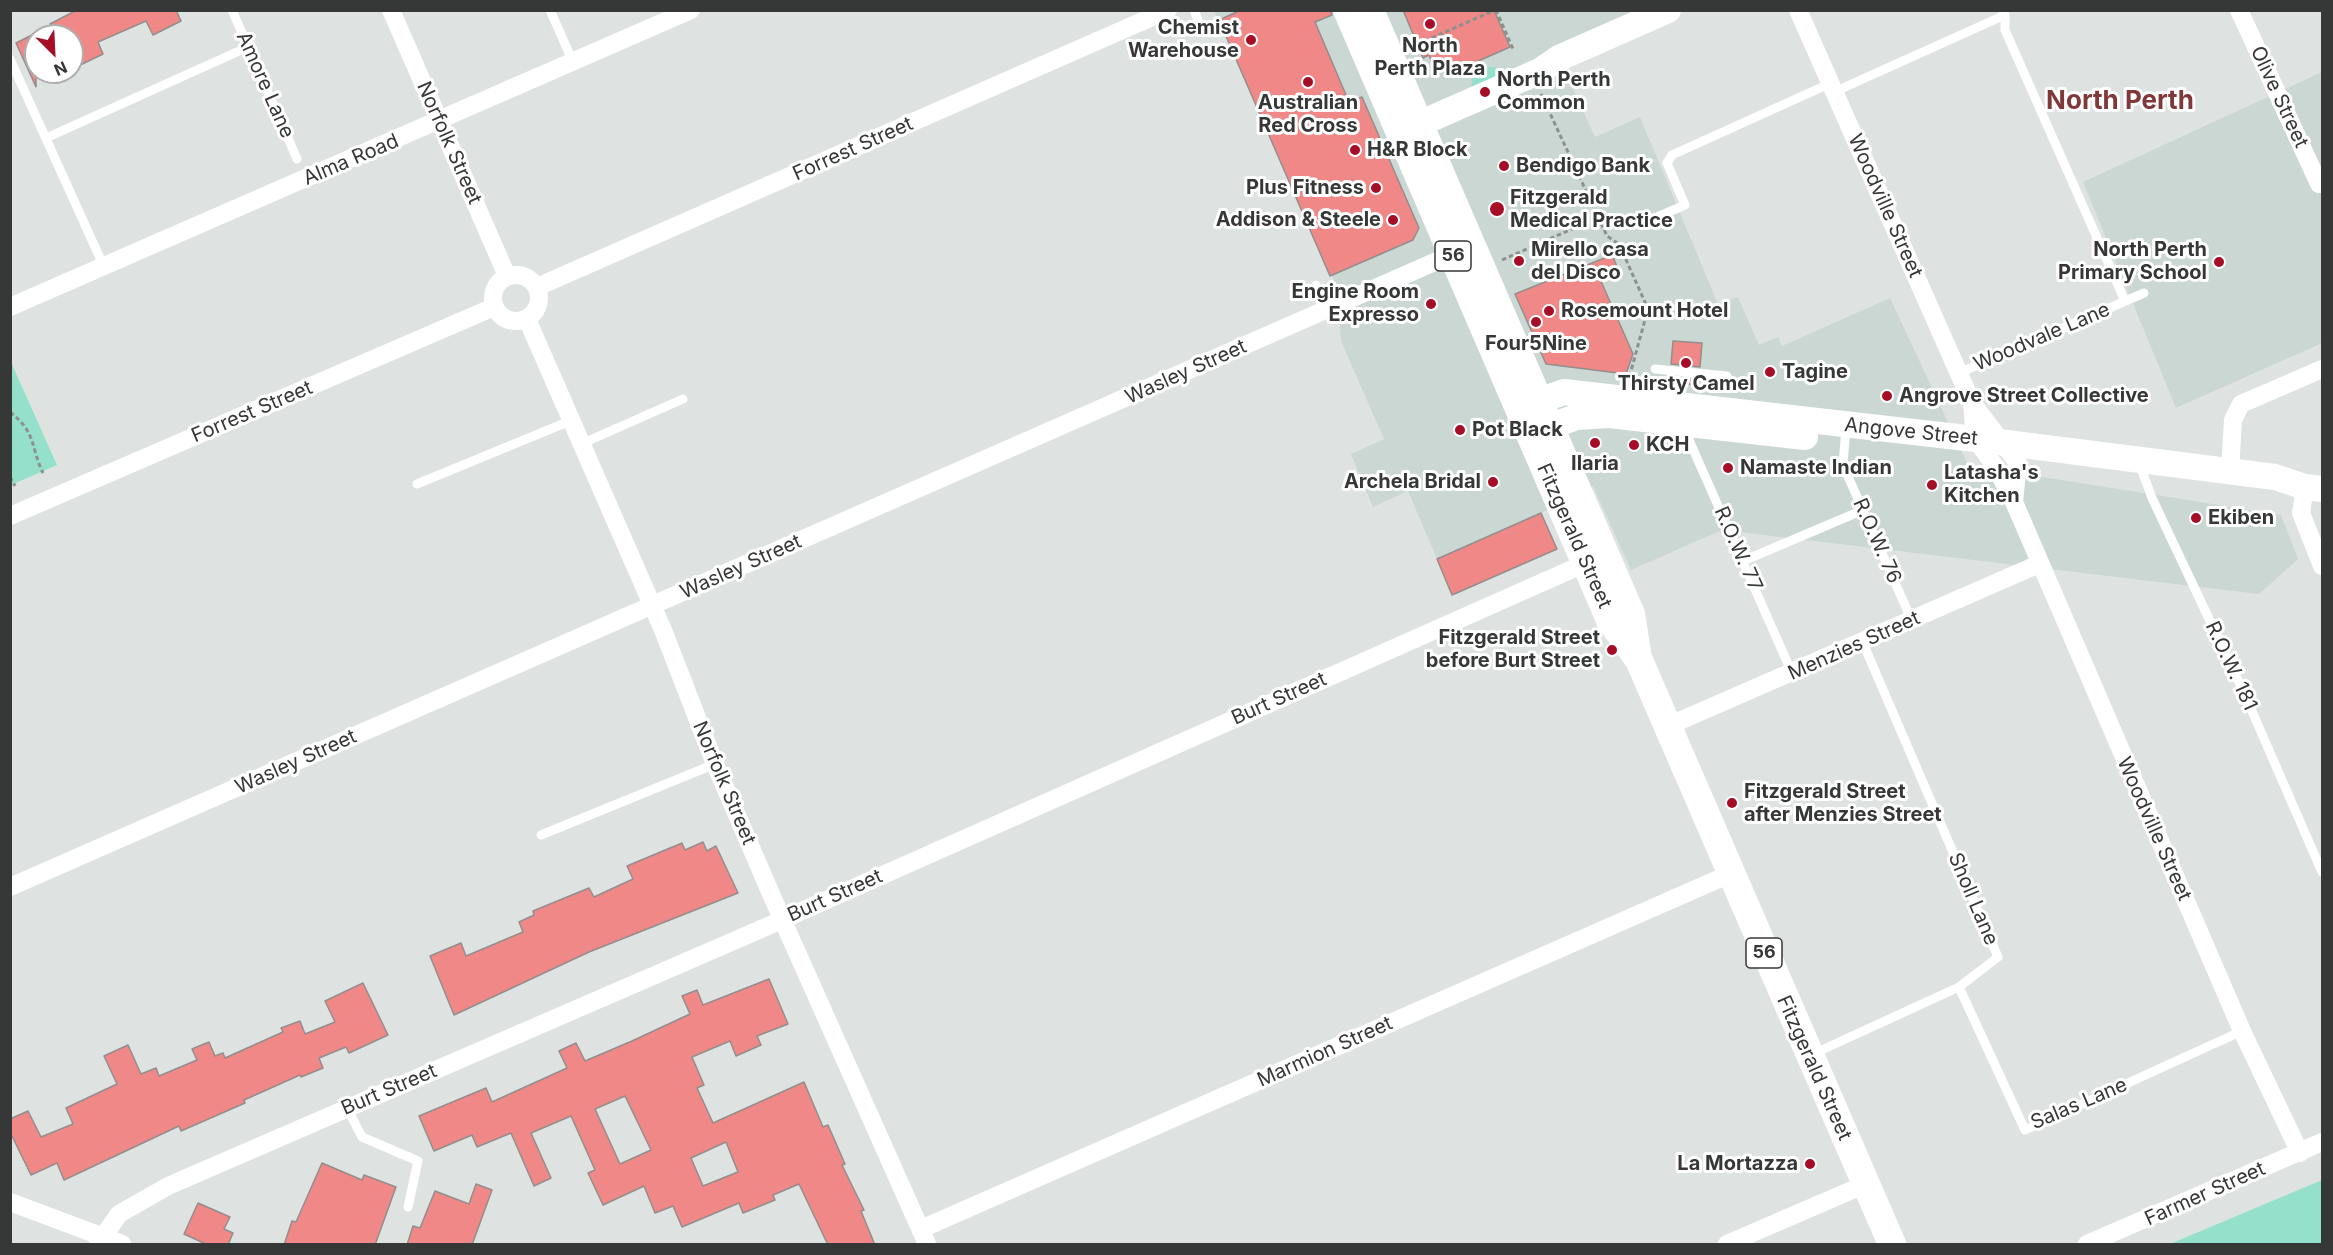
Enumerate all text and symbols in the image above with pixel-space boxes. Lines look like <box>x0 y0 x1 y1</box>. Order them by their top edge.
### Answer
place label: Chemist Warehouse <box>1128 16 1239 63</box>
marker: North Perth Plaza <box>1423 17 1437 31</box>
north arrow <box>24 24 84 84</box>
street label: Amore Lane <box>231 28 299 142</box>
marker: Chemist Warehouse <box>1244 33 1258 47</box>
place label: North Perth Plaza <box>1375 34 1485 81</box>
street label: Olive Street <box>2245 42 2313 152</box>
text: N <box>51 57 70 80</box>
place label: North Perth Common <box>1497 68 1611 115</box>
marker: Australian Red Cross <box>1301 75 1315 89</box>
street label: Norfolk Street <box>411 78 487 208</box>
marker: North Perth Common <box>1478 85 1492 99</box>
district label: North Perth <box>2046 85 2194 117</box>
place label: Australian Red Cross <box>1258 91 1358 138</box>
street label: Forrest Street <box>789 112 917 186</box>
street label: Alma Road <box>300 129 402 191</box>
street label: Woodville Street <box>1843 131 1927 281</box>
place label: H&R Block <box>1367 138 1468 162</box>
marker: H&R Block <box>1348 143 1362 157</box>
place label: Bendigo Bank <box>1516 154 1650 178</box>
marker: Bendigo Bank <box>1497 159 1511 173</box>
place label: Plus Fitness <box>1246 176 1364 200</box>
marker: Plus Fitness <box>1369 181 1383 195</box>
place label: Fitzgerald Medical Practice <box>1510 186 1673 233</box>
marker: Fitzgerald Medical Practice <box>1488 200 1506 218</box>
place label: Addison & Steele <box>1216 208 1381 232</box>
marker: Addison & Steele <box>1386 213 1400 227</box>
place label: Mirello casa del Disco <box>1531 238 1649 285</box>
place label: North Perth Primary School <box>2058 238 2207 285</box>
road number: 56 <box>1435 241 1471 271</box>
marker: Mirello casa del Disco <box>1512 254 1526 268</box>
marker: North Perth Primary School <box>2212 255 2226 269</box>
place label: Engine Room Expresso <box>1292 280 1419 327</box>
marker: Engine Room Expresso <box>1424 297 1438 311</box>
street label: Woodvale Lane <box>1970 298 2114 376</box>
place label: Rosemount Hotel <box>1561 299 1728 323</box>
marker: Rosemount Hotel <box>1542 304 1556 318</box>
marker: Four5Nine <box>1529 315 1543 329</box>
place label: Four5Nine <box>1485 332 1587 356</box>
street label: Wasley Street <box>1122 335 1250 409</box>
marker: Thirsty Camel <box>1679 356 1693 370</box>
place label: Tagine <box>1782 360 1848 384</box>
marker: Tagine <box>1763 365 1777 379</box>
place label: Thirsty Camel <box>1617 372 1755 396</box>
street label: Forrest Street <box>188 376 316 448</box>
place label: Angrove Street Collective <box>1899 384 2149 408</box>
marker: Angrove Street Collective <box>1880 389 1894 403</box>
street label: Angove Street <box>1843 413 1979 451</box>
place label: Pot Black <box>1472 418 1563 442</box>
marker: Pot Black <box>1453 423 1467 437</box>
place label: KCH <box>1646 433 1689 457</box>
marker: Ilaria <box>1588 436 1602 450</box>
marker: KCH <box>1627 438 1641 452</box>
place label: Ilaria <box>1571 452 1619 476</box>
place label: Namaste Indian <box>1740 456 1892 480</box>
street label: Fitzgerald Street <box>1531 460 1617 612</box>
marker: Namaste Indian <box>1721 461 1735 475</box>
place label: Latasha's Kitchen <box>1944 461 2039 508</box>
place label: Archela Bridal <box>1344 470 1481 494</box>
marker: Archela Bridal <box>1486 475 1500 489</box>
marker: Latasha's Kitchen <box>1925 478 1939 492</box>
street label: R.O.W. 76 <box>1848 495 1906 587</box>
street label: R.O.W. 77 <box>1709 503 1767 595</box>
place label: Ekiben <box>2208 506 2274 530</box>
marker: Ekiben <box>2189 511 2203 525</box>
street label: Wasley Street <box>677 530 805 604</box>
street label: Menzies Street <box>1784 606 1924 686</box>
street label: R.O.W. 181 <box>2200 618 2262 714</box>
place label: Fitzgerald Street before Burt Street <box>1426 626 1600 673</box>
marker: Fitzgerald Street before Burt Street <box>1605 643 1619 657</box>
street label: Burt Street <box>1228 667 1330 731</box>
street label: Norfolk Street <box>687 718 761 848</box>
street label: Wasley Street <box>232 725 360 799</box>
street label: Woodville Street <box>2112 754 2196 904</box>
place label: Fitzgerald Street after Menzies Street <box>1744 780 1942 827</box>
marker: Fitzgerald Street after Menzies Street <box>1725 796 1739 810</box>
street label: Sholl Lane <box>1943 849 2003 949</box>
street label: Burt Street <box>784 864 886 928</box>
road number: 56 <box>1746 938 1782 968</box>
street label: Fitzgerald Street <box>1771 992 1857 1144</box>
street label: Marmion Street <box>1254 1011 1396 1093</box>
street label: Burt Street <box>338 1059 440 1121</box>
street label: Salas Lane <box>2027 1073 2131 1135</box>
place label: La Mortazza <box>1677 1152 1798 1176</box>
marker: La Mortazza <box>1803 1157 1817 1171</box>
street label: Farmer Street <box>2141 1157 2269 1231</box>

